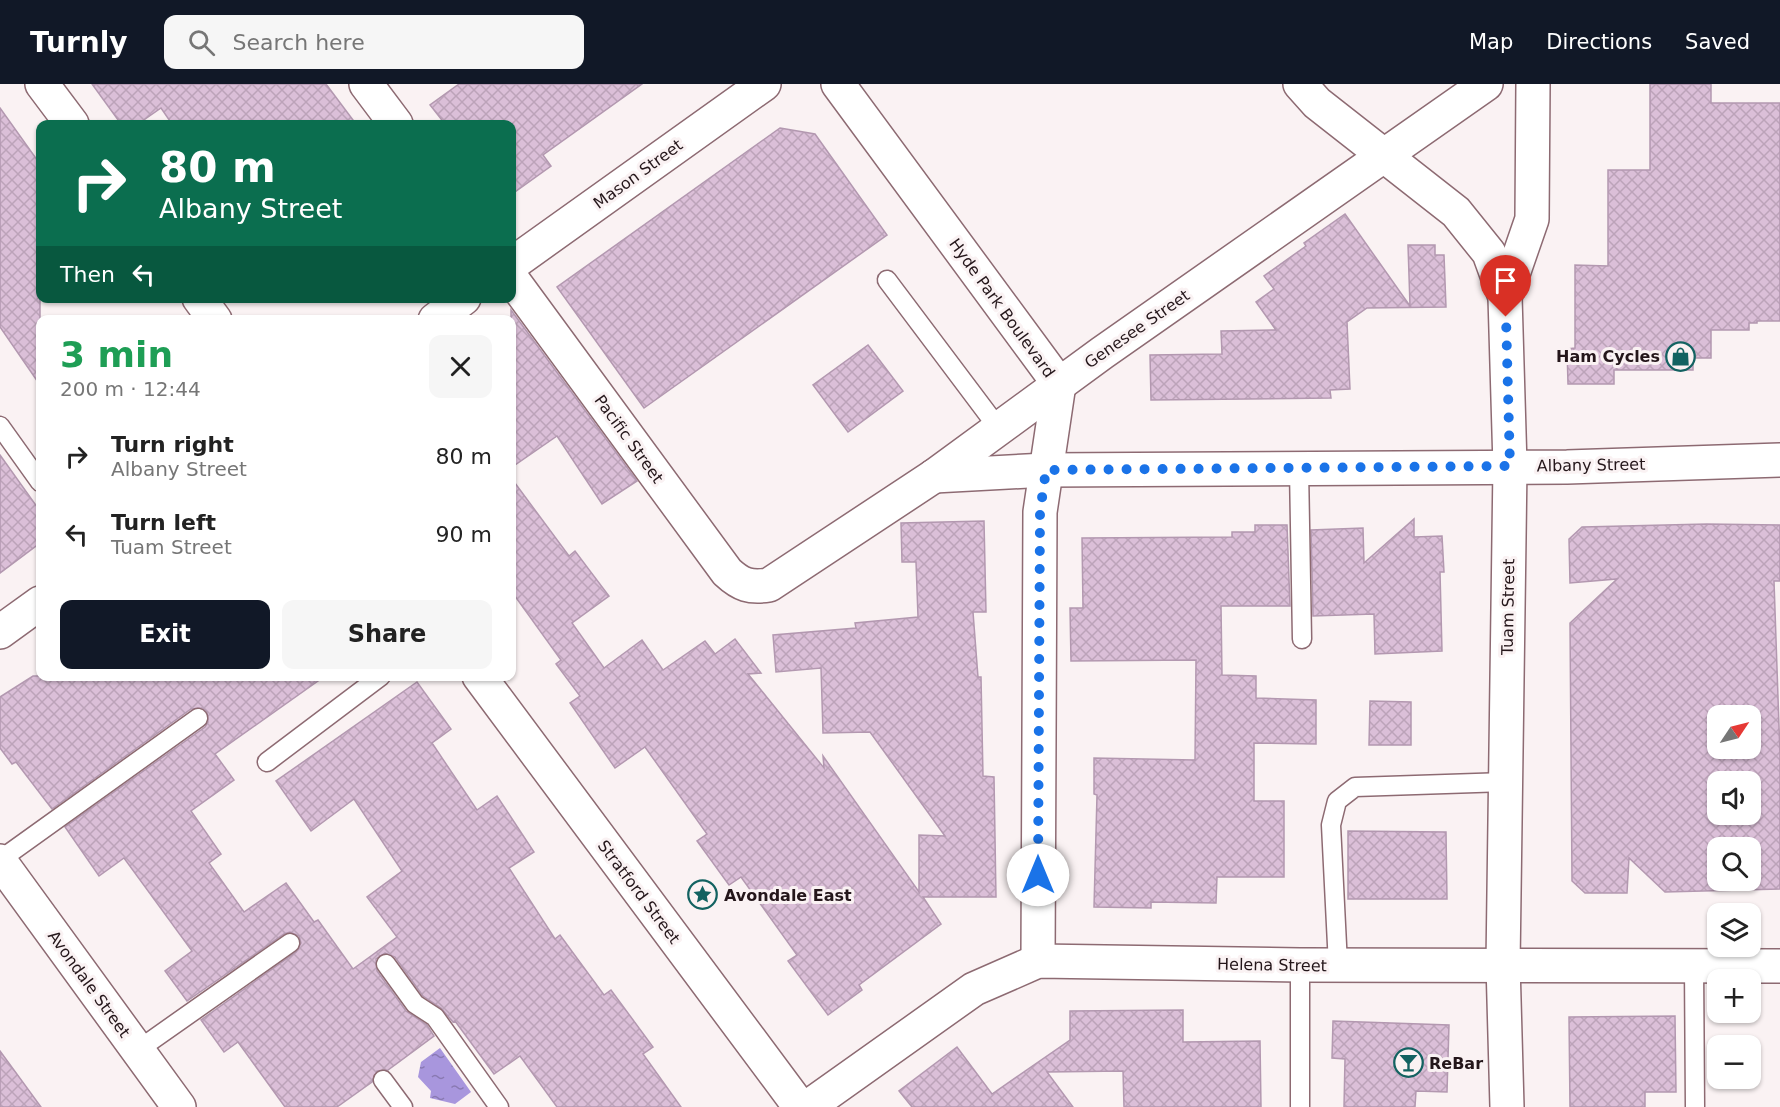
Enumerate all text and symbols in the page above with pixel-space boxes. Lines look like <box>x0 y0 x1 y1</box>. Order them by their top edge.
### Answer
search box <box>164 15 584 69</box>
text: Turnly <box>30 26 128 59</box>
icon: search <box>185 26 218 59</box>
text: Search here <box>233 30 365 55</box>
text: Map <box>1469 30 1513 54</box>
text: Directions <box>1546 30 1652 54</box>
text: Saved <box>1685 30 1750 54</box>
street label: Mason Street <box>590 135 686 213</box>
text: 80 m <box>159 143 276 192</box>
icon: right <box>60 144 138 222</box>
text: Albany Street <box>159 193 342 224</box>
street label: Hyde Park Boulevard <box>945 235 1059 381</box>
pin <box>1480 255 1531 317</box>
icon: left <box>127 258 160 291</box>
text: Then <box>60 262 115 287</box>
icon: arrive <box>1489 264 1522 297</box>
street label: Genesee Street <box>1081 286 1193 372</box>
text: 3 min <box>60 334 173 375</box>
button: close <box>429 335 492 398</box>
shop icon: Ham Cycles <box>1665 340 1697 372</box>
place label: Ham Cycles <box>1556 347 1660 366</box>
text: 200 m · 12:44 <box>60 377 201 401</box>
street label: Pacific Street <box>591 391 667 487</box>
text: Turn right <box>111 432 234 457</box>
icon: right <box>60 440 93 473</box>
text: 80 m <box>436 444 492 469</box>
street label: Albany Street <box>1537 455 1645 475</box>
text: Albany Street <box>111 457 247 481</box>
text: Turn left <box>111 510 216 535</box>
icon: left <box>60 518 93 551</box>
text: 90 m <box>436 522 492 547</box>
text: Tuam Street <box>111 535 232 559</box>
street label: Tuam Street <box>1498 559 1518 656</box>
button: Exit <box>60 600 270 669</box>
button: Share <box>282 600 492 669</box>
north arrow <box>1707 705 1761 759</box>
map controls <box>1707 705 1761 1089</box>
button: sound <box>1707 771 1761 825</box>
street label: Stratford Street <box>594 836 684 948</box>
button: search <box>1707 837 1761 891</box>
position arrow <box>1006 843 1070 907</box>
place icon: Avondale East <box>687 879 719 911</box>
place label: Avondale East <box>724 886 852 905</box>
button: layers <box>1707 903 1761 957</box>
street label: Avondale Street <box>44 927 134 1041</box>
street label: Helena Street <box>1217 955 1327 975</box>
button: + <box>1707 969 1761 1023</box>
button: − <box>1707 1035 1761 1089</box>
bar icon: ReBar <box>1392 1047 1424 1079</box>
place label: ReBar <box>1429 1054 1483 1073</box>

